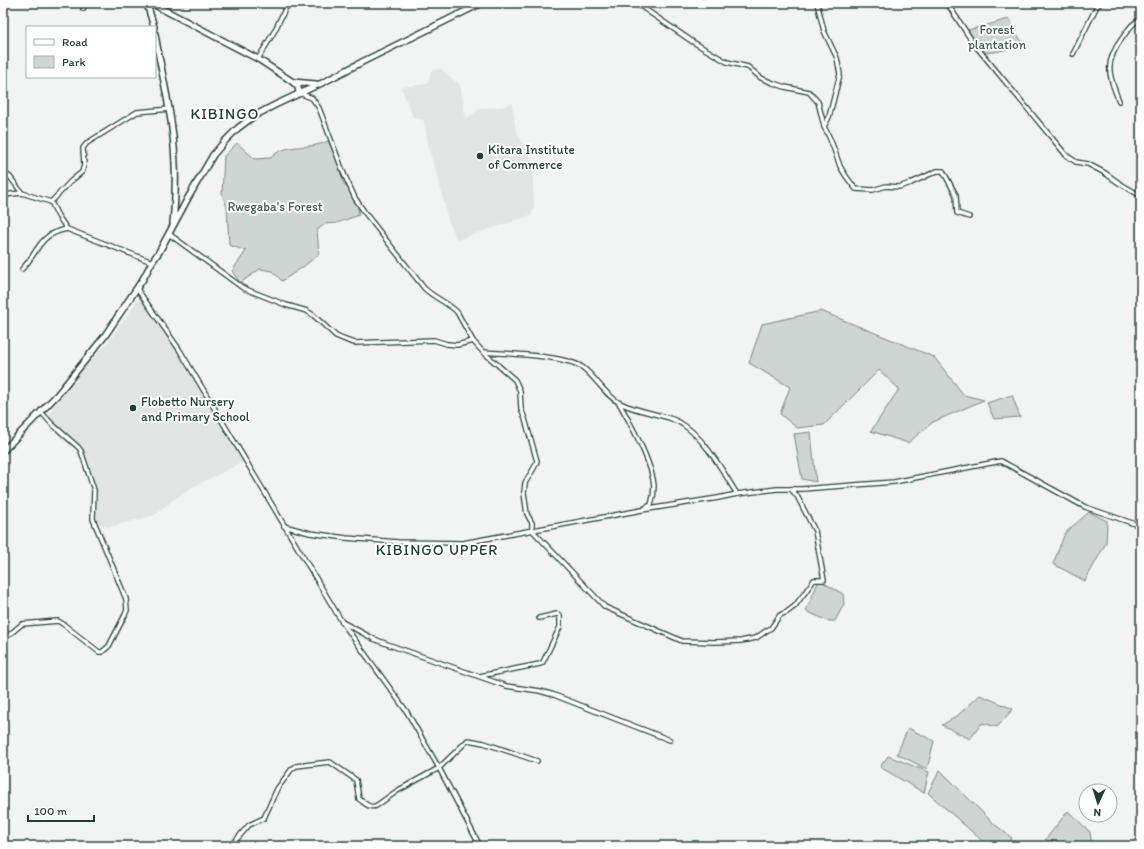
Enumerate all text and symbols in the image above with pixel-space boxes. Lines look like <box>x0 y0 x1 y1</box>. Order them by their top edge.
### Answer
park label: Forest plantation <box>968 22 1027 52</box>
legend <box>26 26 156 78</box>
text: Road <box>62 35 88 49</box>
text: Park <box>62 55 86 69</box>
district label: KIBINGO <box>191 105 259 123</box>
place label: Kitara Institute of Commerce <box>488 142 575 172</box>
marker: Kitara Institute of Commerce <box>475 151 485 161</box>
park label: Rwegaba's Forest <box>227 199 323 214</box>
place label: Flobetto Nursery and Primary School <box>141 394 250 424</box>
marker: Flobetto Nursery and Primary School <box>128 403 138 413</box>
district label: KIBINGO UPPER <box>376 541 498 559</box>
north arrow <box>1078 783 1118 823</box>
scale bar <box>28 797 94 823</box>
text: 100 m <box>34 804 67 818</box>
text: N <box>1093 806 1102 819</box>

